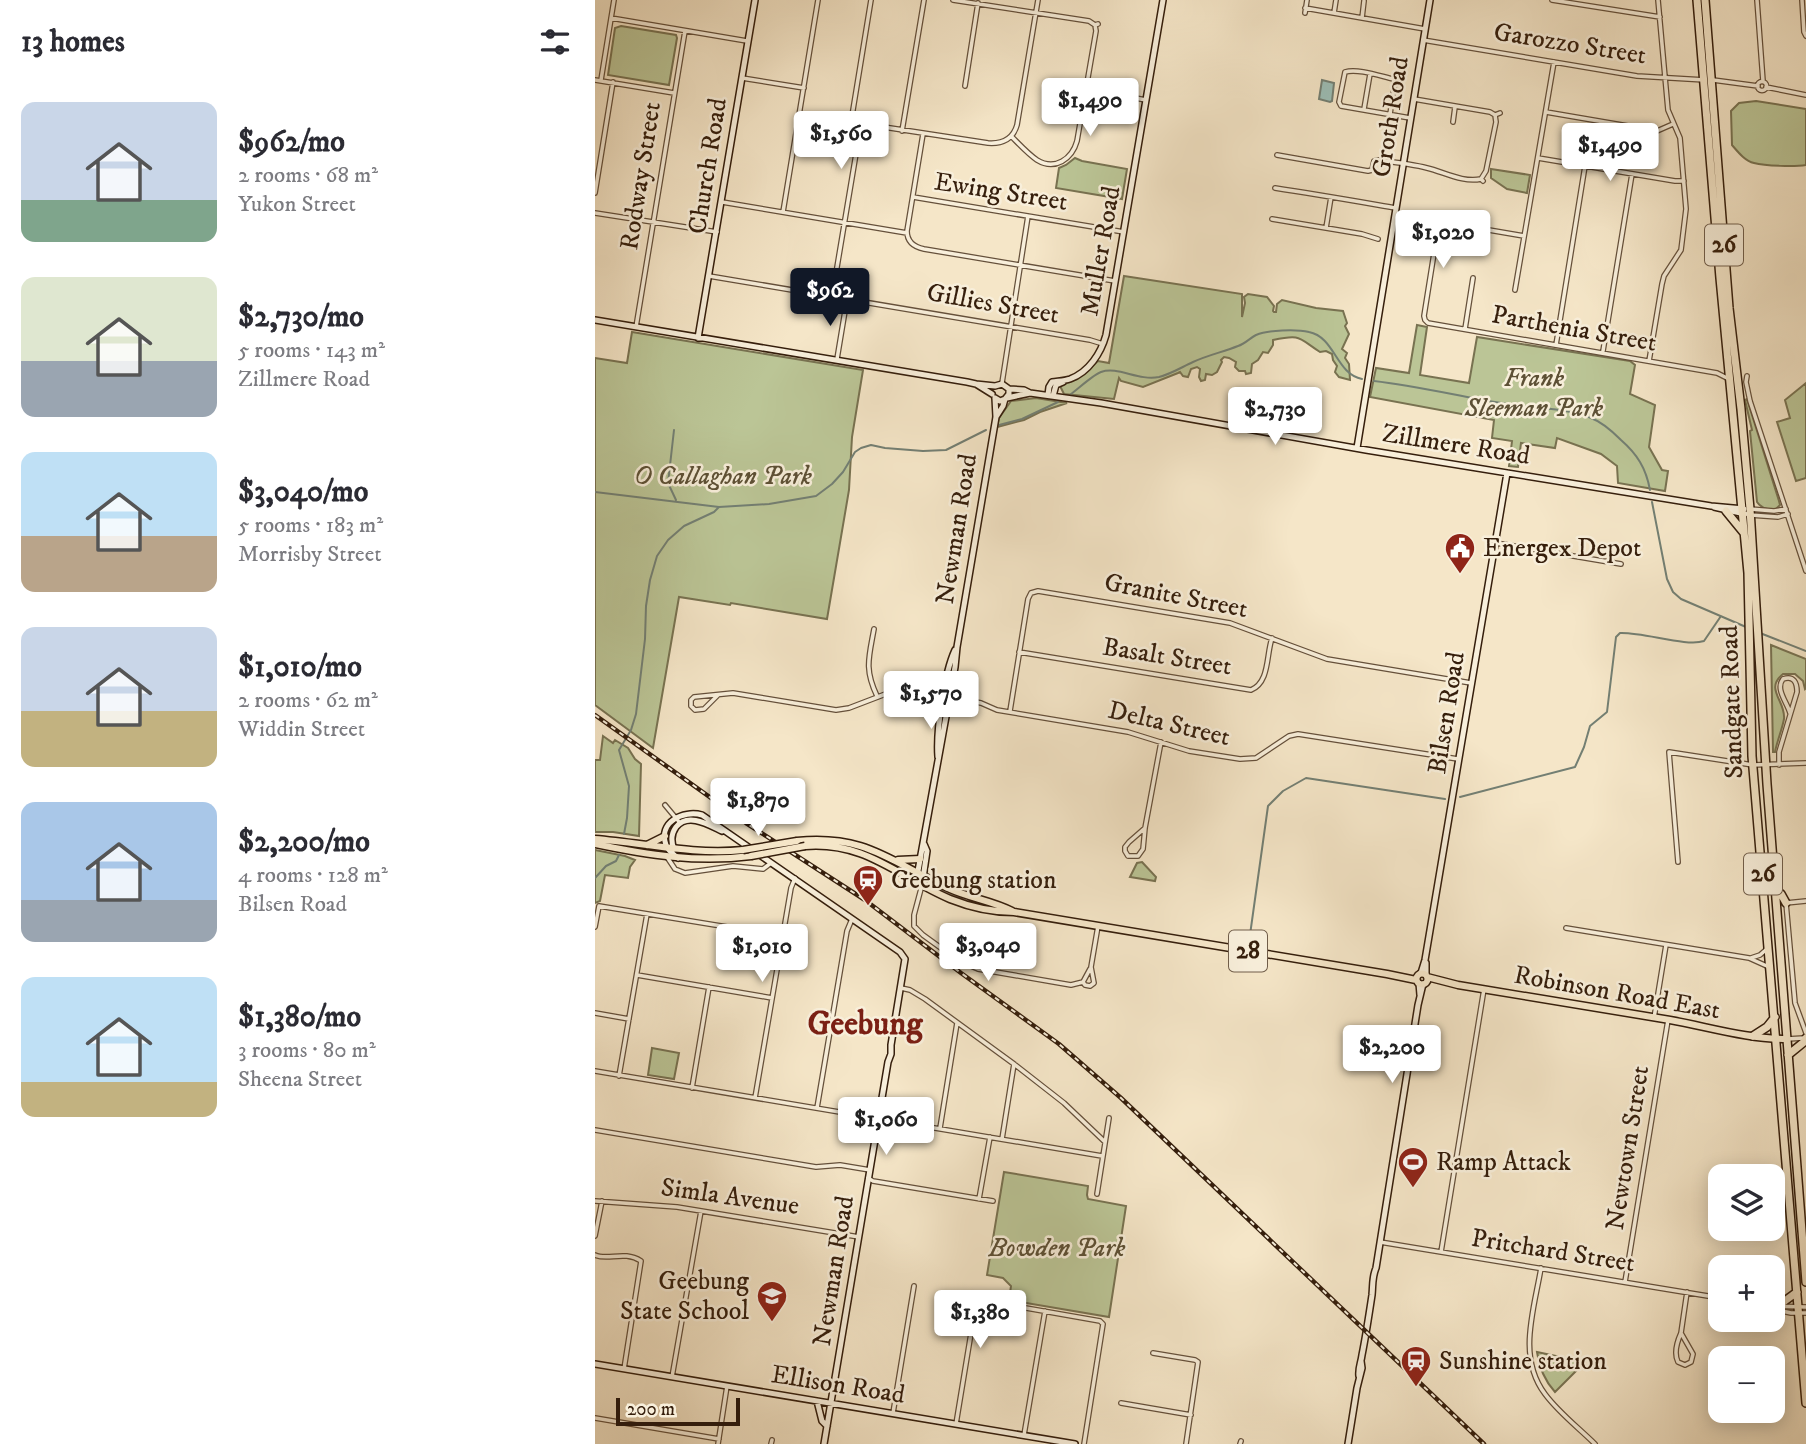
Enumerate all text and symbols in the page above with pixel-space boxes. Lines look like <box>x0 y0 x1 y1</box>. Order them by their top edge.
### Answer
street label: Garozzo Street <box>1491 16 1649 72</box>
icon: filters <box>536 23 574 61</box>
text: 13 homes <box>21 24 125 61</box>
street label: Groth Road <box>1365 54 1417 180</box>
pin: $1,490 <box>1033 78 1147 138</box>
text: $1,490 <box>1058 86 1122 115</box>
street label: Church Road <box>681 96 735 236</box>
street label: Rodway Street <box>613 100 669 252</box>
pin: $1,560 <box>784 111 898 171</box>
text: $1,560 <box>810 119 872 148</box>
text: $962/mo <box>238 124 345 161</box>
pin: $1,490 <box>1553 124 1667 183</box>
icon: home <box>77 130 161 214</box>
text: $1,490 <box>1578 131 1642 160</box>
text: 2 rooms · 68 m² <box>238 161 378 190</box>
street label: Ewing Street <box>932 165 1070 219</box>
street label: Muller Road <box>1073 183 1129 319</box>
text: Yukon Street <box>238 190 356 219</box>
pin: $1,020 <box>1386 210 1500 270</box>
text: $1,020 <box>1411 218 1475 247</box>
road number: 26 <box>1705 224 1743 266</box>
pin: $962 <box>789 268 871 328</box>
text: $962 <box>806 276 854 305</box>
street label: Gillies Street <box>924 276 1062 332</box>
street label: Parthenia Street <box>1489 298 1659 360</box>
text: $2,730/mo <box>238 299 364 336</box>
icon: home <box>77 305 161 389</box>
text: 5 rooms · 143 m² <box>238 336 385 365</box>
park label: Frank Sleeman Park <box>1464 362 1603 425</box>
text: Zillmere Road <box>238 365 370 394</box>
pin: $2,730 <box>1218 388 1332 447</box>
text: $2,730 <box>1244 395 1306 424</box>
street label: Zillmere Road <box>1380 417 1532 473</box>
street label: Newman Road <box>929 451 985 607</box>
park label: O Callaghan Park <box>634 460 812 493</box>
text: $3,040/mo <box>238 474 368 511</box>
icon: home <box>77 480 161 564</box>
text: 5 rooms · 183 m² <box>238 511 383 540</box>
public building icon: Energex Depot <box>1443 531 1477 575</box>
place label: Energex Depot <box>1483 532 1641 565</box>
text: Morrisby Street <box>238 540 382 569</box>
street label: Granite Street <box>1102 566 1250 626</box>
street label: Sandgate Road <box>1713 625 1751 779</box>
street label: Basalt Street <box>1100 631 1234 683</box>
text: $1,010/mo <box>238 649 362 686</box>
street label: Bilsen Road <box>1421 650 1473 776</box>
icon: home <box>77 655 161 739</box>
pin: $1,570 <box>874 672 988 731</box>
text: $1,570 <box>900 679 962 708</box>
text: 2 rooms · 62 m² <box>238 686 378 715</box>
street label: Delta Street <box>1105 694 1233 754</box>
text: Widdin Street <box>238 715 365 744</box>
pin: $1,870 <box>701 778 815 838</box>
text: $1,870 <box>726 786 790 815</box>
text: $2,200/mo <box>238 824 370 861</box>
icon: home <box>77 830 161 914</box>
road number: 26 <box>1744 854 1782 894</box>
text: 4 rooms · 128 m² <box>238 861 388 890</box>
station icon: Geebung station <box>851 863 885 907</box>
place label: Geebung station <box>891 864 1057 897</box>
text: Bilsen Road <box>238 890 347 919</box>
pin: $3,040 <box>931 923 1045 983</box>
pin: $1,010 <box>705 925 819 984</box>
text: $3,040 <box>955 931 1021 960</box>
road number: 28 <box>1229 931 1267 972</box>
text: $1,010 <box>732 932 792 961</box>
street label: Robinson Road East <box>1511 959 1723 1027</box>
text: $1,380/mo <box>238 999 361 1036</box>
district label: Geebung <box>807 1004 923 1045</box>
icon: home <box>77 1005 161 1089</box>
pin: $2,200 <box>1335 1026 1449 1085</box>
text: $2,200 <box>1359 1033 1425 1062</box>
text: 3 rooms · 80 m² <box>238 1036 376 1065</box>
street label: Newtown Street <box>1599 1063 1657 1233</box>
text: Sheena Street <box>238 1065 362 1094</box>
pin: $1,060 <box>829 1098 943 1157</box>
text: $1,060 <box>854 1105 918 1134</box>
sports icon: Ramp Attack <box>1396 1145 1430 1189</box>
place label: Ramp Attack <box>1436 1146 1571 1179</box>
map controls <box>1708 1164 1785 1423</box>
button: layers <box>1708 1164 1785 1241</box>
street label: Simla Avenue <box>659 1171 801 1223</box>
street label: Newman Road <box>806 1193 862 1349</box>
street label: Pritchard Street <box>1469 1222 1637 1280</box>
park label: Bowden Park <box>988 1232 1125 1265</box>
button: + <box>1708 1255 1785 1332</box>
place label: Geebung State School <box>620 1265 749 1328</box>
school or university icon: Geebung State School <box>755 1279 789 1323</box>
pin: $1,380 <box>923 1290 1037 1350</box>
text: $1,380 <box>950 1298 1010 1327</box>
station icon: Sunshine station <box>1399 1344 1433 1388</box>
place label: Sunshine station <box>1439 1345 1607 1378</box>
button: − <box>1708 1346 1785 1423</box>
street label: Ellison Road <box>769 1358 907 1412</box>
scale bar <box>616 1395 740 1427</box>
text: 200 m <box>627 1398 675 1421</box>

